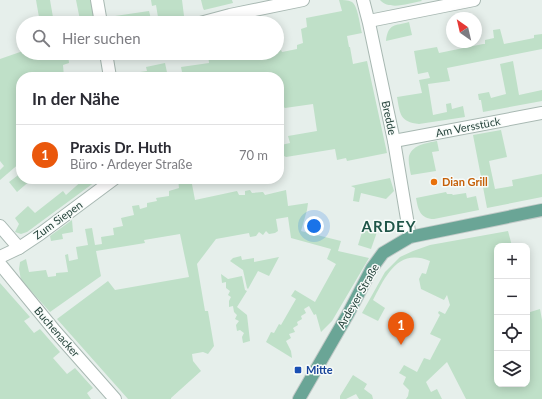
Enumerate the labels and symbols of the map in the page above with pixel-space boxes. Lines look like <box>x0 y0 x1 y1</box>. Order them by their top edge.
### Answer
north arrow <box>446 12 482 48</box>
street label: Bredde <box>380 100 399 136</box>
street label: Am Versstück <box>434 114 502 139</box>
place label: Dian Grill <box>442 175 488 188</box>
marker: Dian Grill <box>429 177 439 187</box>
street label: Zum Siepen <box>31 198 85 242</box>
your location <box>304 216 324 236</box>
district label: ARDEY <box>361 217 416 235</box>
street label: Ardeyer Straße <box>334 261 381 330</box>
street label: Buchenacker <box>32 304 83 359</box>
pin: 1 <box>388 312 414 345</box>
place label: Mitte <box>306 363 333 376</box>
marker: Mitte <box>293 365 303 375</box>

